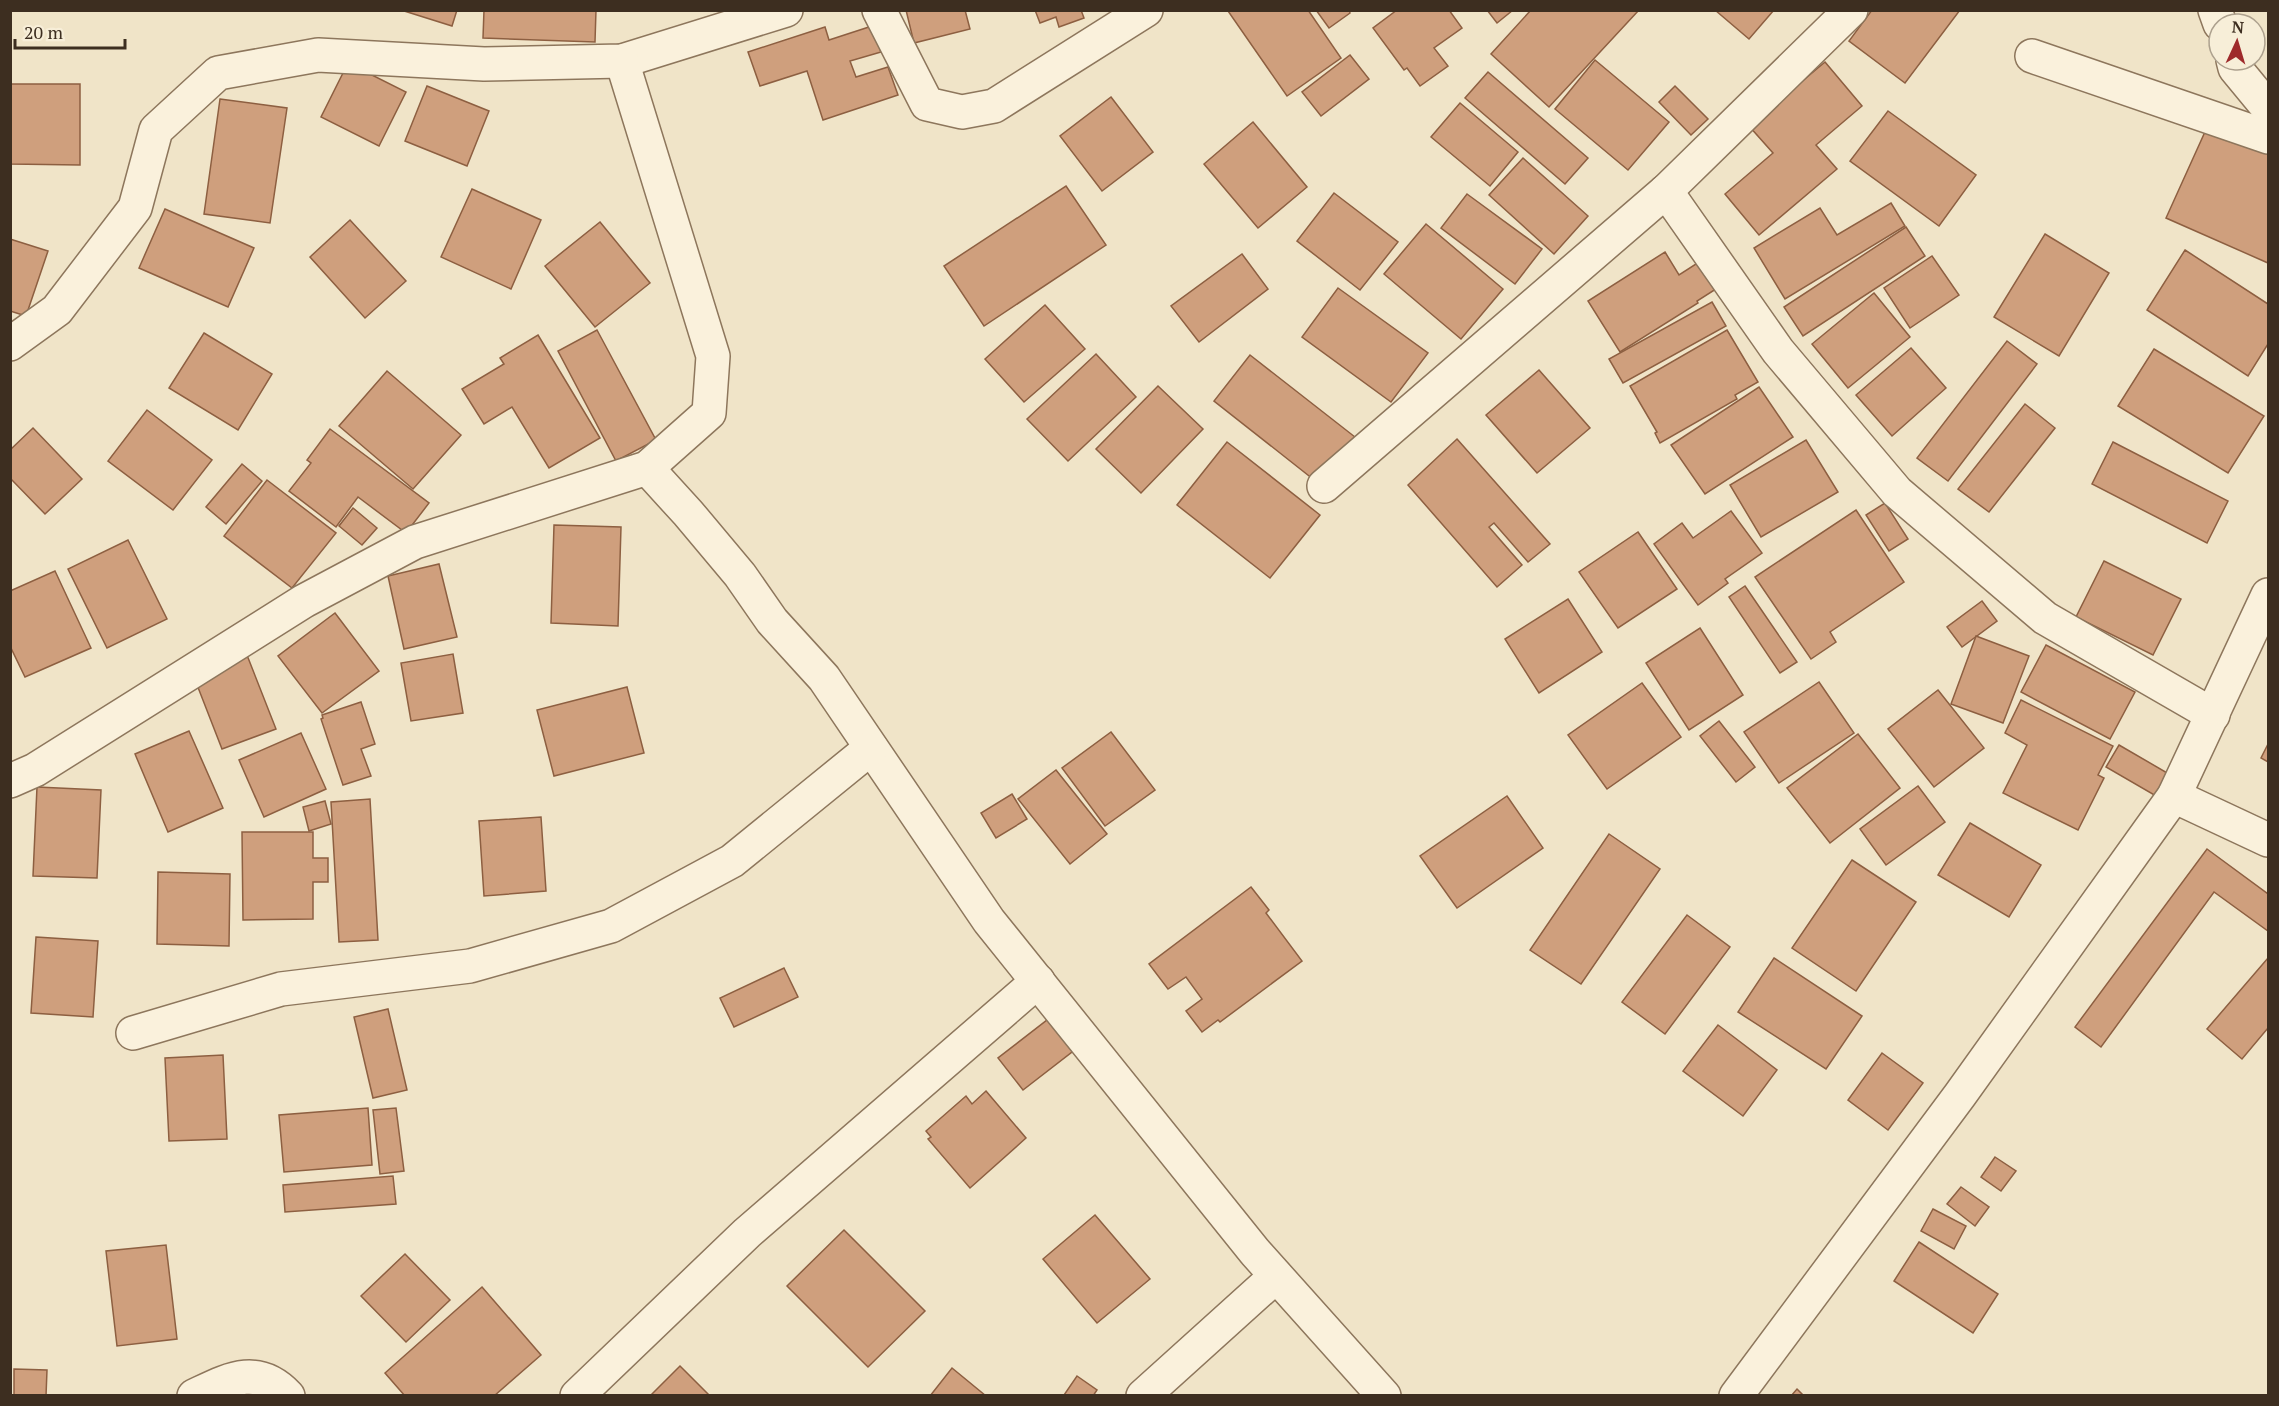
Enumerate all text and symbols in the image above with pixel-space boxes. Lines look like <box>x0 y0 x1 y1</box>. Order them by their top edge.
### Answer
scale bar <box>15 12 124 50</box>
north arrow <box>2207 12 2267 72</box>
text: N <box>2231 16 2245 38</box>
text: 20 m <box>24 20 64 44</box>

